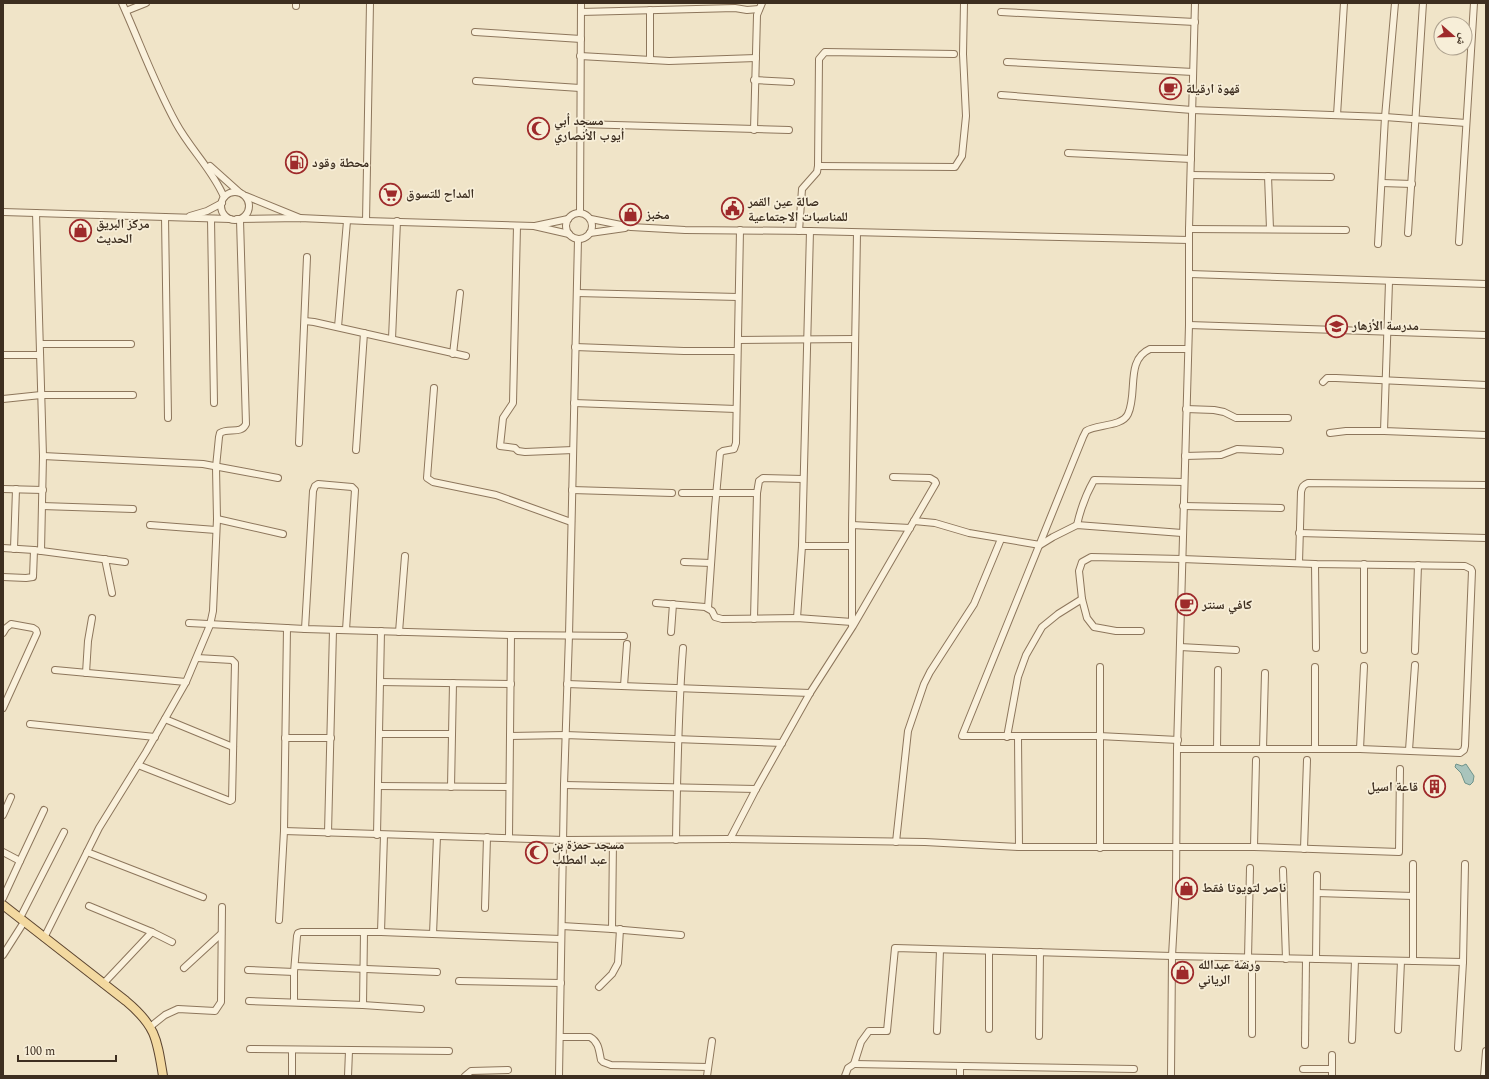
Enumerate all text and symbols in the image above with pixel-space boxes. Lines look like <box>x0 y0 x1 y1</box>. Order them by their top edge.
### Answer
north arrow <box>1433 16 1473 56</box>
text: ش <box>1452 31 1472 48</box>
cafe icon: قهوة ارقيلة <box>1157 76 1183 102</box>
place label: قهوة ارقيلة <box>1186 79 1240 99</box>
place label: مسجد أبي أيوب الأنصاري <box>554 111 625 146</box>
mosque icon: مسجد أبي أيوب الأنصاري <box>525 115 551 141</box>
fuel station icon: محطة وقود <box>283 150 309 176</box>
place label: محطة وقود <box>312 153 369 173</box>
supermarket icon: المداح للتسوق <box>378 181 404 207</box>
place label: المداح للتسوق <box>406 184 474 204</box>
place label: صالة عين القمر للمناسبات الاجتماعية <box>747 192 848 227</box>
public building icon: صالة عين القمر للمناسبات الاجتماعية <box>719 196 745 222</box>
shop icon: مخبز <box>618 202 644 228</box>
place label: مخبز <box>645 205 670 225</box>
place label: مركز البريق الحديث <box>96 214 150 249</box>
shop icon: مركز البريق الحديث <box>68 218 94 244</box>
school or university icon: مدرسة الأزهار <box>1324 313 1350 339</box>
place label: مدرسة الأزهار <box>1351 316 1419 336</box>
cafe icon: كافي سنتر <box>1173 592 1199 618</box>
place label: كافي سنتر <box>1201 595 1252 615</box>
building icon: قاعة اسيل <box>1421 774 1447 800</box>
place label: قاعة اسيل <box>1367 777 1418 797</box>
place label: مسجد حمزة بن عبد المطلب <box>552 835 624 870</box>
mosque icon: مسجد حمزة بن عبد المطلب <box>524 839 550 865</box>
shop icon: ناصر لتويوتا فقط <box>1173 875 1199 901</box>
place label: ناصر لتويوتا فقط <box>1202 878 1286 898</box>
place label: ورشة عبدالله الرياني <box>1198 955 1260 990</box>
shop icon: ورشة عبدالله الرياني <box>1169 959 1195 985</box>
scale bar <box>18 1037 116 1063</box>
text: 100 m <box>24 1042 55 1061</box>

